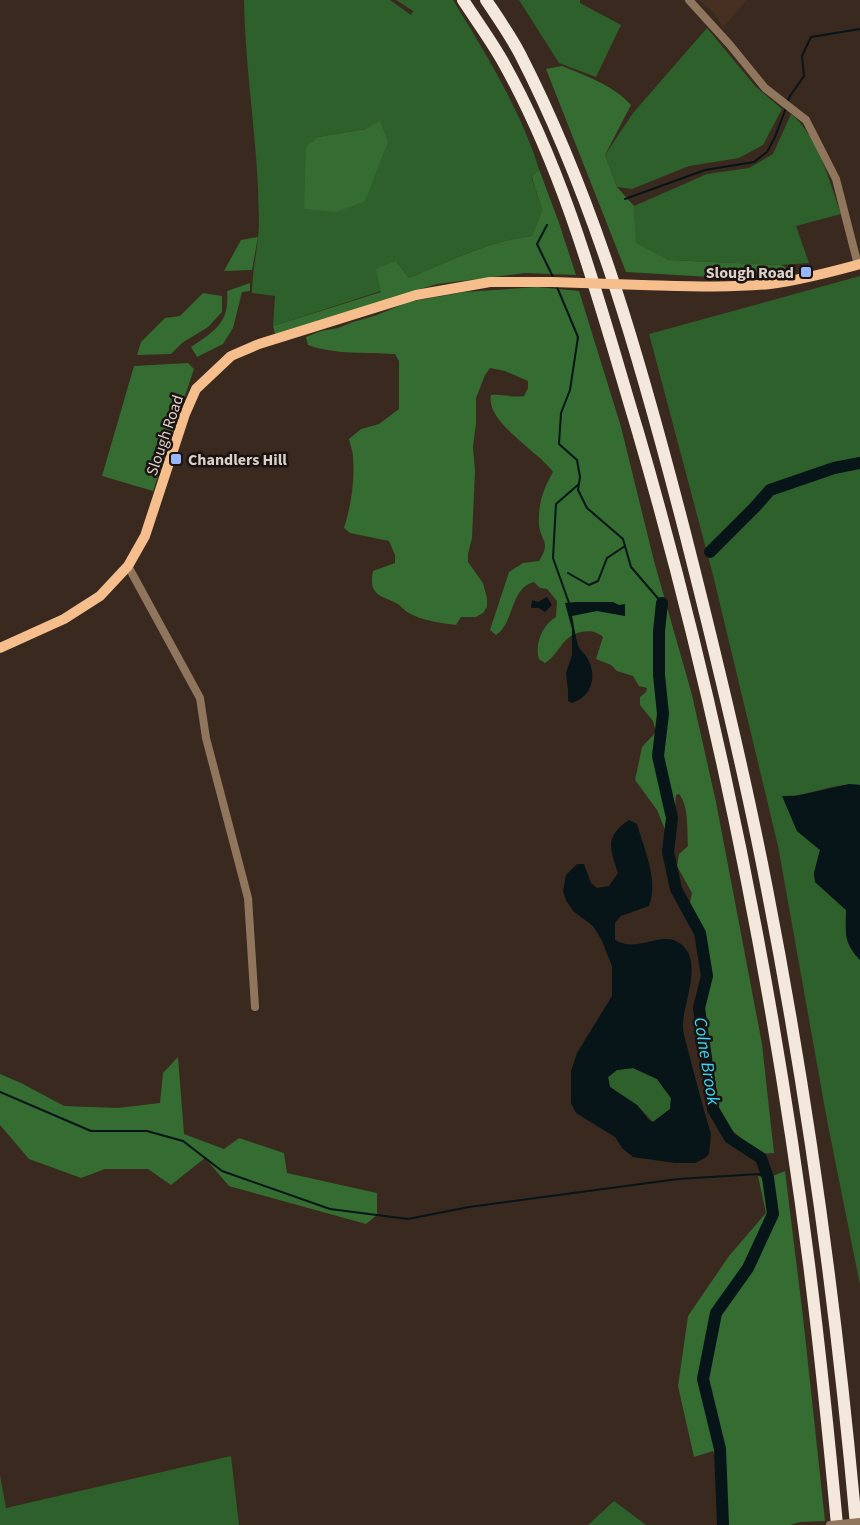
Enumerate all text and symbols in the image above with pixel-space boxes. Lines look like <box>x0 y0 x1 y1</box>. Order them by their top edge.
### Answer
place label: Slough Road <box>706 262 794 284</box>
marker: Slough Road <box>799 265 813 279</box>
street label: Slough Road <box>141 392 189 479</box>
place label: Chandlers Hill <box>188 449 287 471</box>
marker: Chandlers Hill <box>169 452 183 466</box>
water label: Colne Brook <box>687 1015 726 1107</box>

